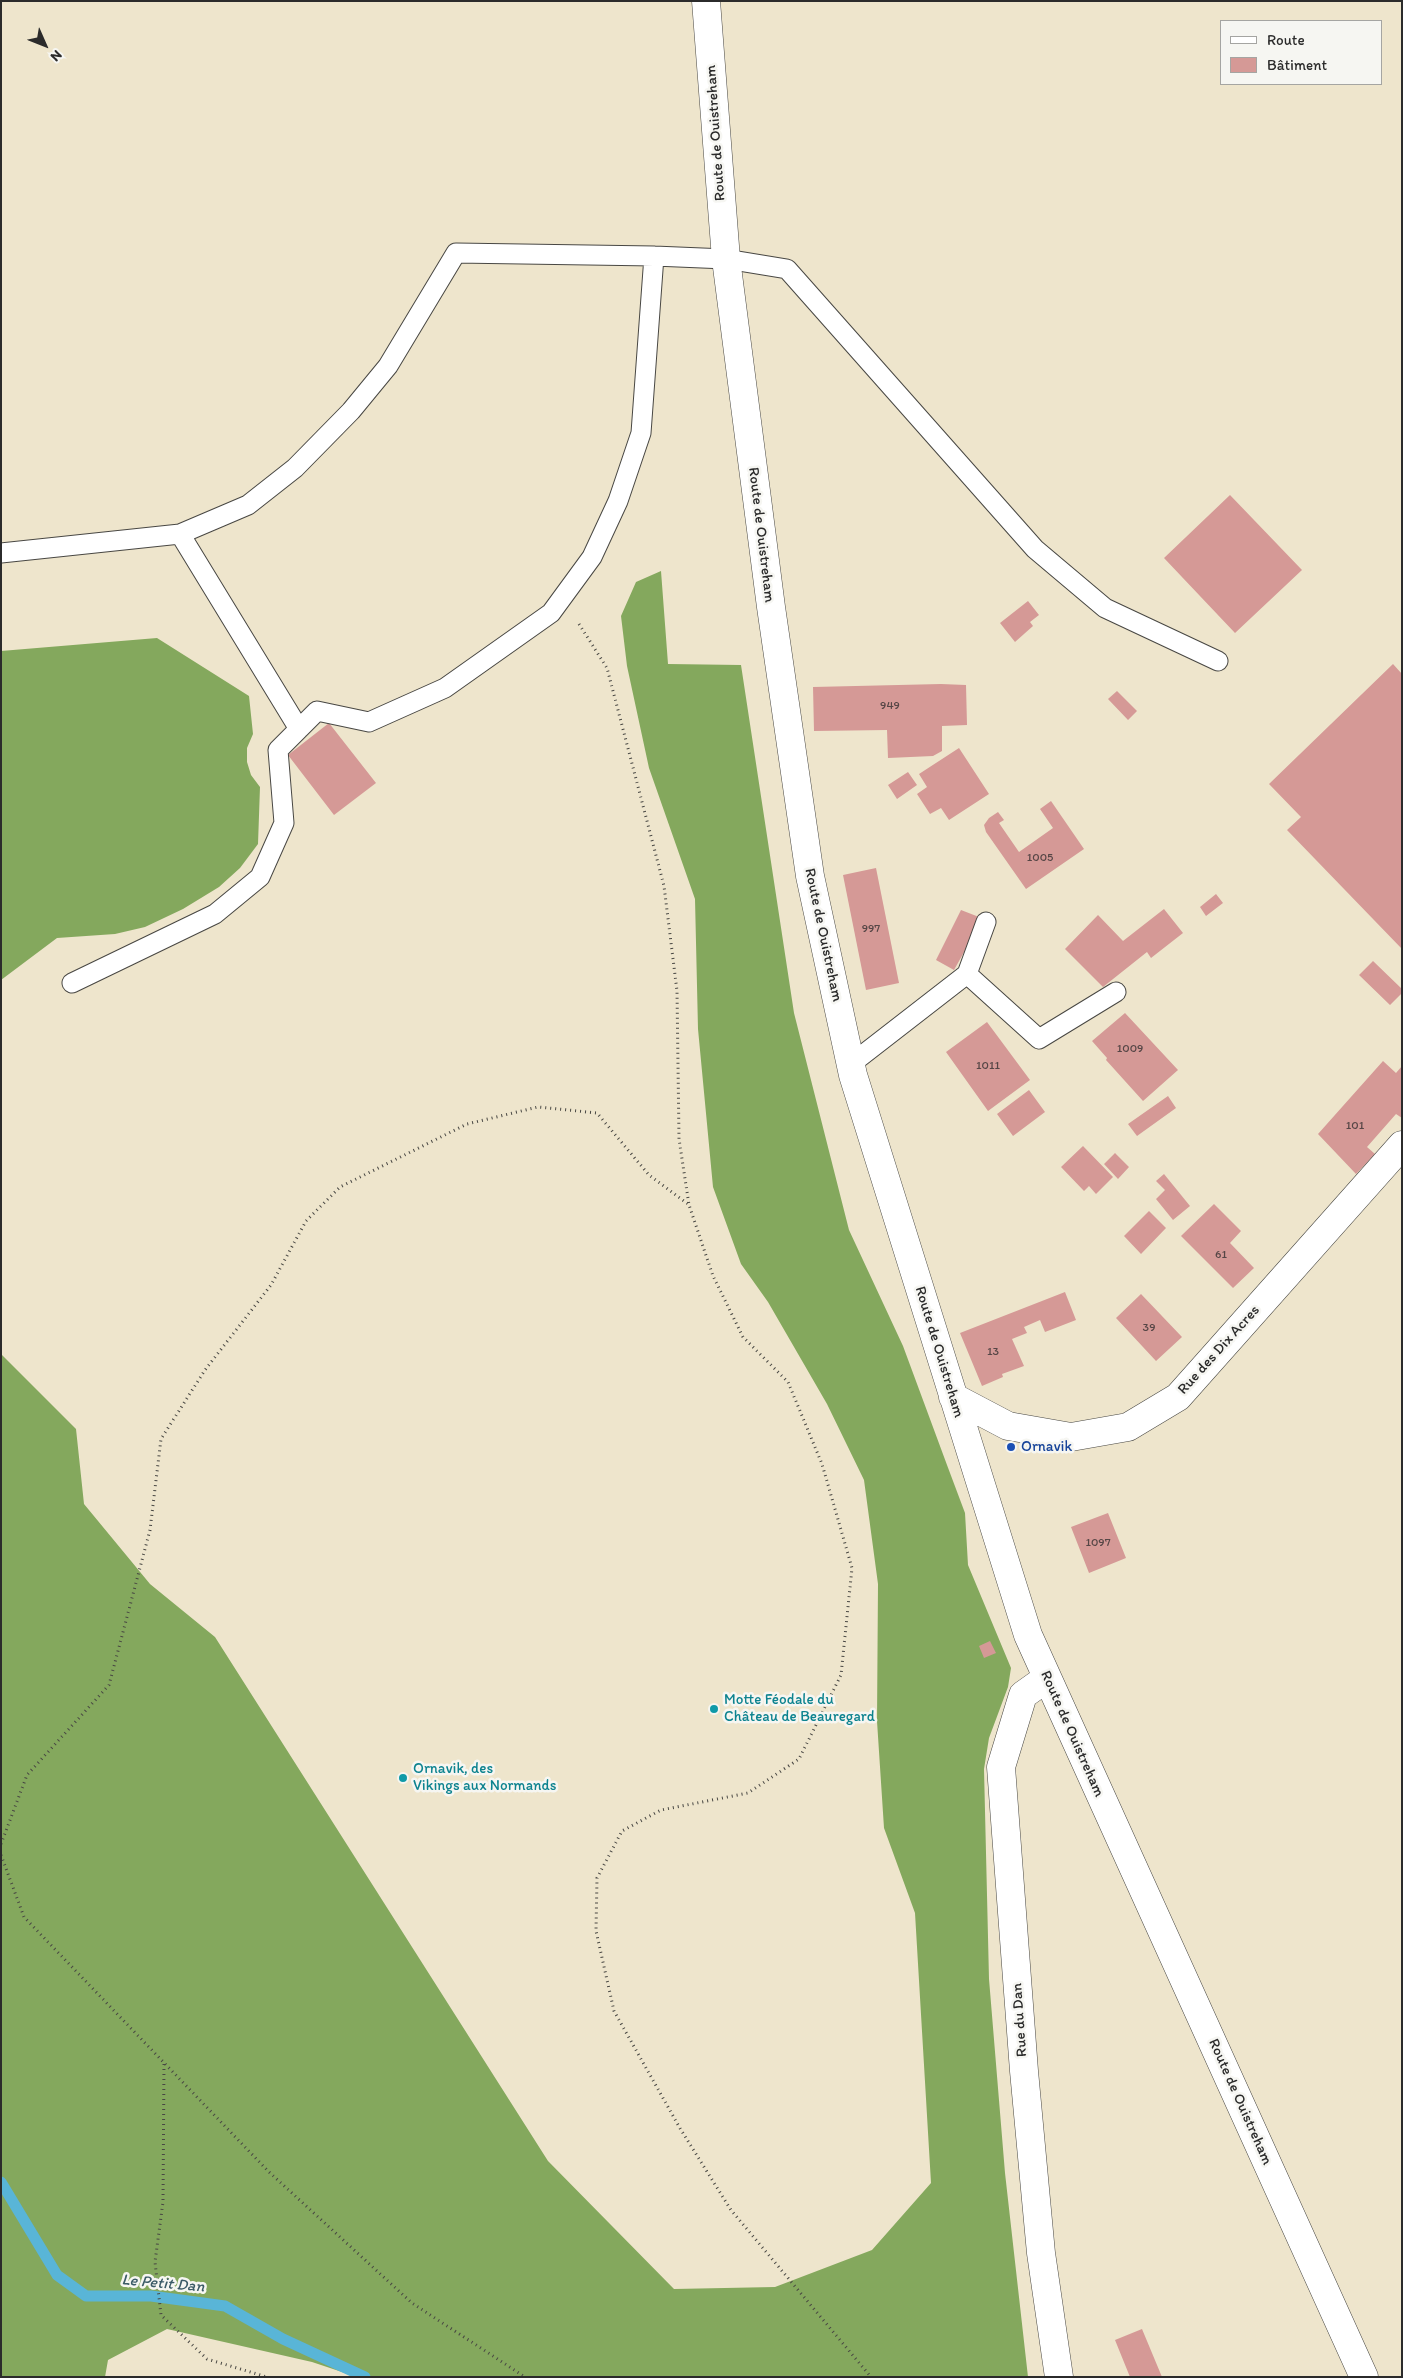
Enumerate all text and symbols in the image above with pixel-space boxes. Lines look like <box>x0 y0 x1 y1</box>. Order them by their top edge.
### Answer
north arrow <box>20 20 70 70</box>
legend <box>1220 20 1383 85</box>
text: Route <box>1267 31 1305 49</box>
text: N <box>47 46 66 65</box>
text: Bâtiment <box>1267 56 1327 74</box>
street label: Route de Ouistreham <box>702 64 730 202</box>
street label: Route de Ouistreham <box>744 466 778 604</box>
house number: 949 <box>880 699 900 713</box>
house number: 1005 <box>1027 851 1053 865</box>
street label: Route de Ouistreham <box>800 866 846 1004</box>
house number: 997 <box>862 922 880 936</box>
house number: 1009 <box>1117 1042 1143 1056</box>
house number: 1011 <box>976 1059 1000 1073</box>
house number: 101 <box>1346 1119 1364 1133</box>
house number: 61 <box>1215 1248 1227 1262</box>
street label: Route de Ouistreham <box>910 1284 968 1420</box>
street label: Rue des Dix Acres <box>1174 1302 1264 1398</box>
house number: 39 <box>1143 1321 1155 1335</box>
house number: 13 <box>987 1345 999 1359</box>
place label: Ornavik <box>1021 1438 1072 1456</box>
marker: Ornavik <box>1005 1441 1017 1453</box>
house number: 1097 <box>1085 1536 1111 1550</box>
street label: Route de Ouistreham <box>1036 1668 1108 1800</box>
place label: Motte Féodale du Château de Beauregard <box>724 1691 875 1726</box>
marker: Motte Féodale du Château de Beauregard <box>708 1703 720 1715</box>
place label: Ornavik, des Vikings aux Normands <box>413 1760 556 1795</box>
marker: Ornavik, des Vikings aux Normands <box>397 1772 409 1784</box>
street label: Rue du Dan <box>1008 1982 1032 2058</box>
street label: Route de Ouistreham <box>1204 2036 1276 2168</box>
water label: Le Petit Dan <box>121 2271 205 2297</box>

